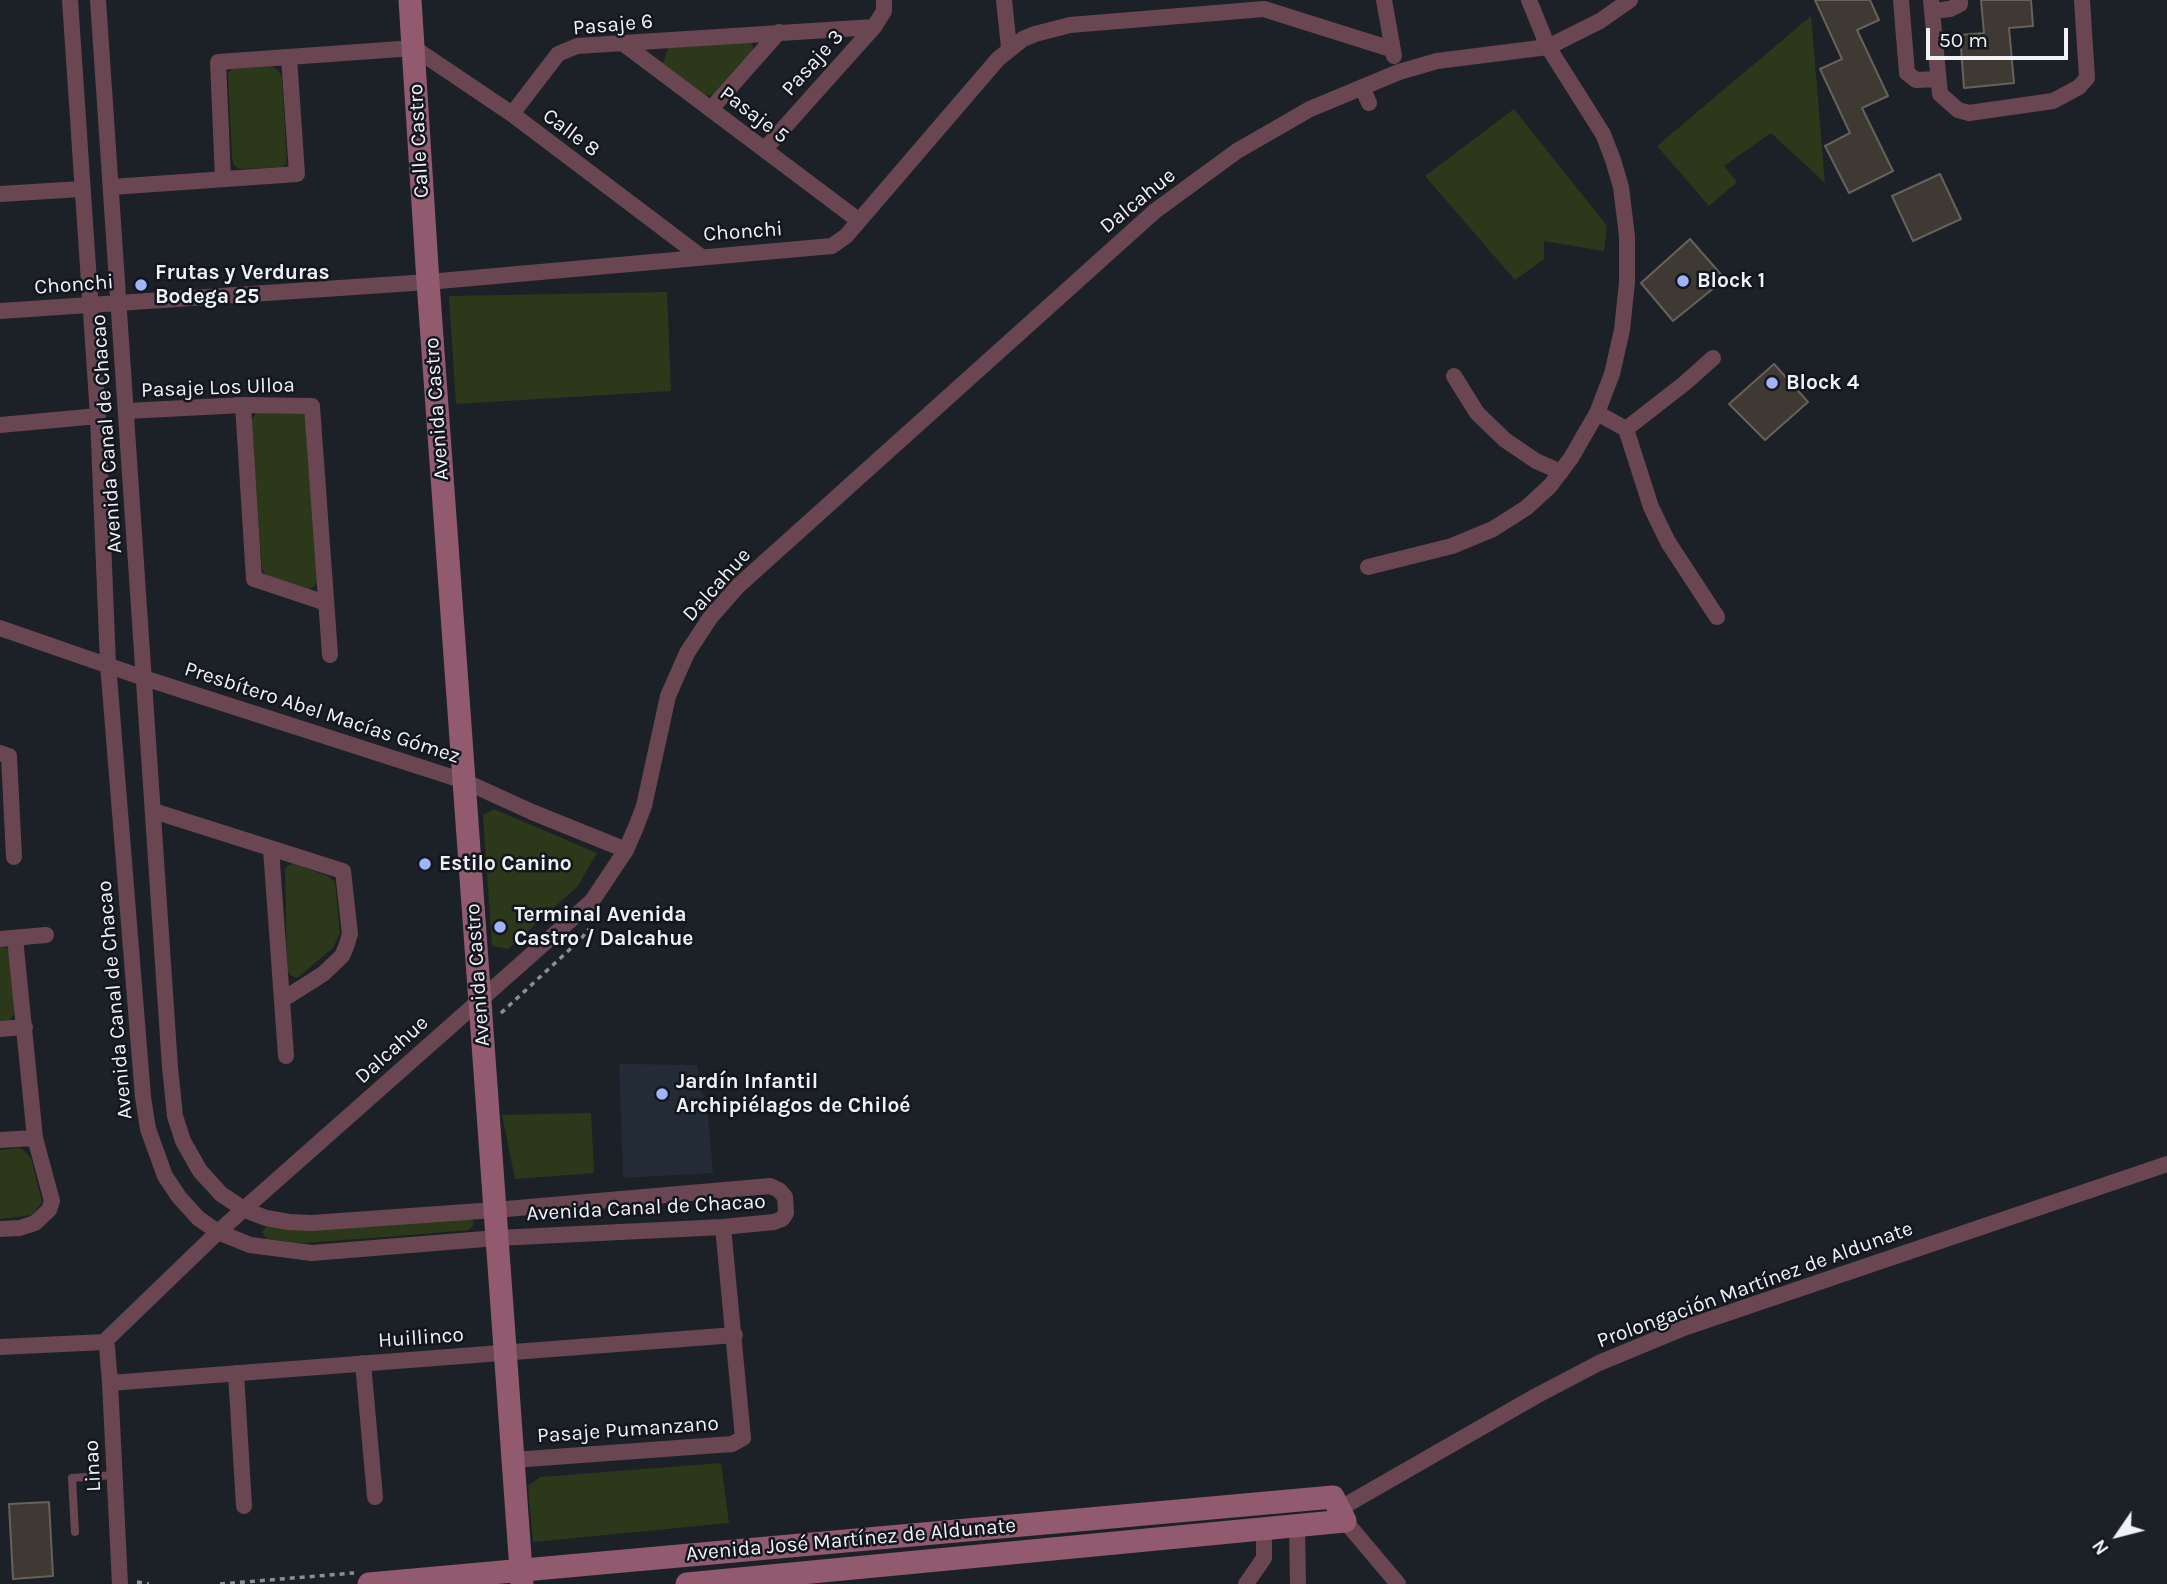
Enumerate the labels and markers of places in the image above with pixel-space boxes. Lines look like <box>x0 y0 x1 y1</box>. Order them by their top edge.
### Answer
place label: Frutas y Verduras Bodega 25 <box>155 260 330 310</box>
place label: Block 1 <box>1697 268 1765 294</box>
marker: Block 1 <box>1675 273 1691 289</box>
marker: Frutas y Verduras Bodega 25 <box>133 277 149 293</box>
place label: Block 4 <box>1786 370 1859 396</box>
marker: Block 4 <box>1764 375 1780 391</box>
place label: Estilo Canino <box>439 851 572 877</box>
marker: Estilo Canino <box>417 856 433 872</box>
place label: Terminal Avenida Castro / Dalcahue <box>514 902 693 952</box>
marker: Terminal Avenida Castro / Dalcahue <box>492 919 508 935</box>
place label: Jardín Infantil Archipiélagos de Chiloé <box>676 1069 910 1119</box>
marker: Jardín Infantil Archipiélagos de Chiloé <box>654 1086 670 1102</box>

